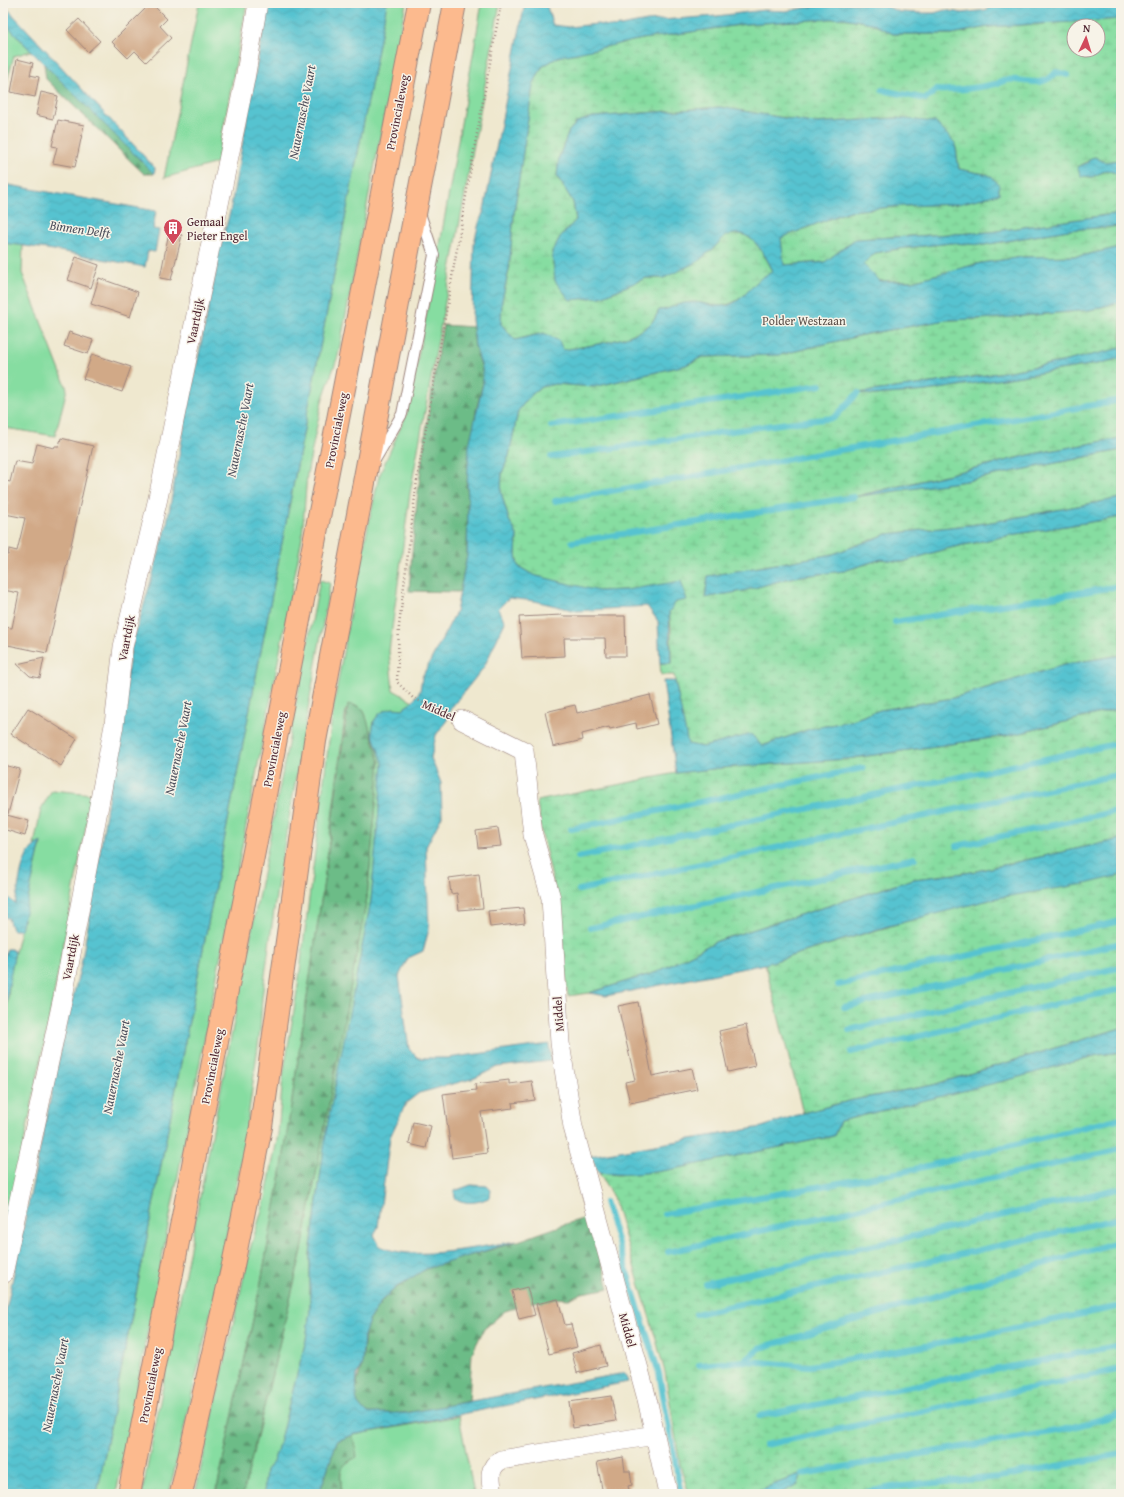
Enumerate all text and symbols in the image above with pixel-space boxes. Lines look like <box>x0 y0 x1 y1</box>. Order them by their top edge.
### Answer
north arrow <box>1066 18 1106 58</box>
text: N <box>1082 20 1092 36</box>
water label: Nauernasche Vaart <box>284 62 321 161</box>
street label: Provincialeweg <box>381 73 413 151</box>
place label: Gemaal Pieter Engel <box>187 213 248 244</box>
water label: Binnen Delft <box>47 215 112 243</box>
building icon: Gemaal Pieter Engel <box>162 217 184 245</box>
street label: Vaartdijk <box>182 295 208 346</box>
park label: Polder Westzaan <box>762 312 846 329</box>
water label: Nauernasche Vaart <box>222 380 259 479</box>
street label: Provincialeweg <box>320 391 352 469</box>
street label: Vaartdijk <box>113 613 139 663</box>
street label: Middel <box>420 695 459 725</box>
water label: Nauernasche Vaart <box>160 698 197 797</box>
street label: Provincialeweg <box>258 710 290 788</box>
street label: Vaartdijk <box>57 932 83 982</box>
street label: Middel <box>548 995 568 1032</box>
water label: Nauernasche Vaart <box>98 1017 135 1116</box>
street label: Provincialeweg <box>196 1027 228 1105</box>
street label: Middel <box>615 1311 641 1350</box>
water label: Nauernasche Vaart <box>37 1335 74 1434</box>
street label: Provincialeweg <box>134 1346 166 1424</box>

